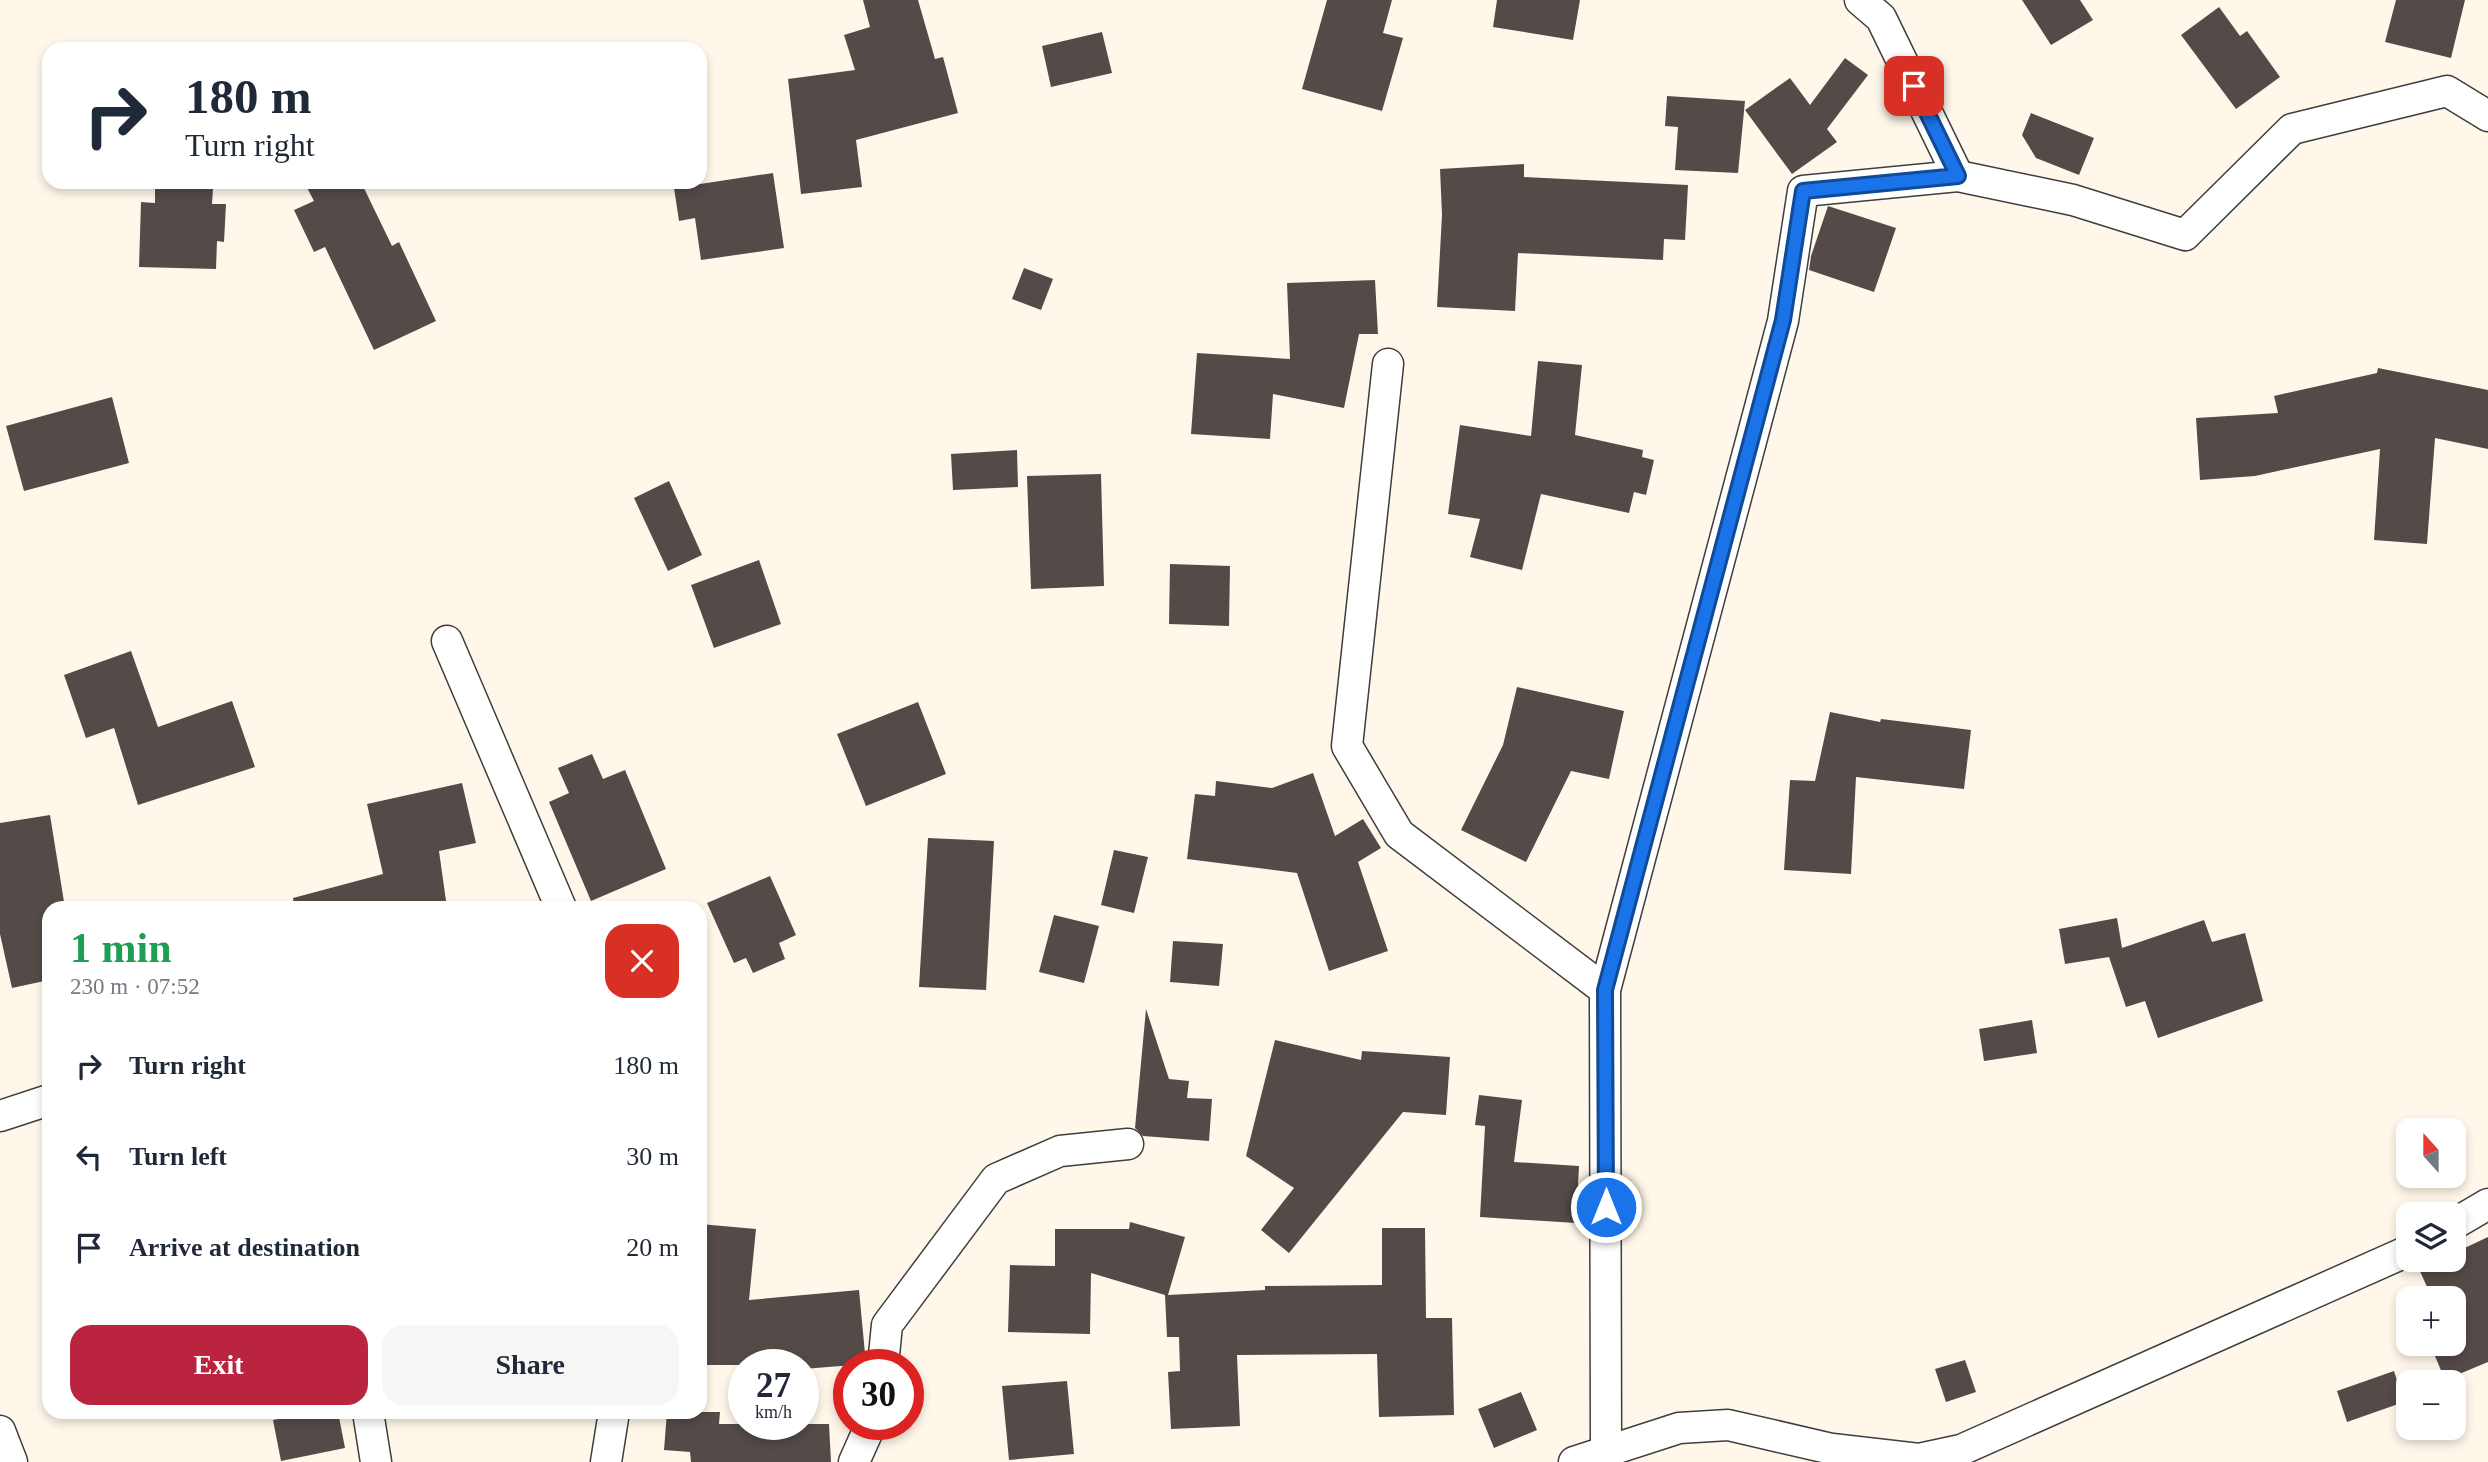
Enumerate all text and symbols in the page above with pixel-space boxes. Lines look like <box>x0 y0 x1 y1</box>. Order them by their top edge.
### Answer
pin <box>1884 56 1944 116</box>
icon: arrive <box>1895 67 1933 105</box>
text: 180 m <box>185 69 312 124</box>
icon: right <box>70 70 161 161</box>
text: Turn right <box>185 127 315 163</box>
button: close <box>605 924 679 998</box>
text: 1 min <box>70 925 172 971</box>
text: 230 m · 07:52 <box>70 974 200 999</box>
icon: right <box>70 1047 108 1085</box>
text: Turn right <box>129 1051 246 1080</box>
text: 180 m <box>613 1051 679 1080</box>
north arrow <box>2396 1118 2466 1188</box>
map controls <box>2396 1118 2466 1440</box>
icon: left <box>70 1138 108 1176</box>
text: Turn left <box>129 1142 227 1171</box>
text: 30 m <box>626 1142 679 1171</box>
position arrow <box>1569 1170 1643 1244</box>
button: layers <box>2396 1202 2466 1272</box>
icon: arrive <box>70 1229 108 1267</box>
text: Arrive at destination <box>129 1233 360 1262</box>
text: 20 m <box>626 1233 679 1262</box>
button: + <box>2396 1286 2466 1356</box>
button: Exit <box>70 1325 368 1405</box>
button: Share <box>382 1325 679 1405</box>
speed limit sign: 30 <box>833 1349 924 1440</box>
text: 27 <box>756 1366 791 1405</box>
button: − <box>2396 1370 2466 1440</box>
text: km/h <box>755 1402 792 1422</box>

